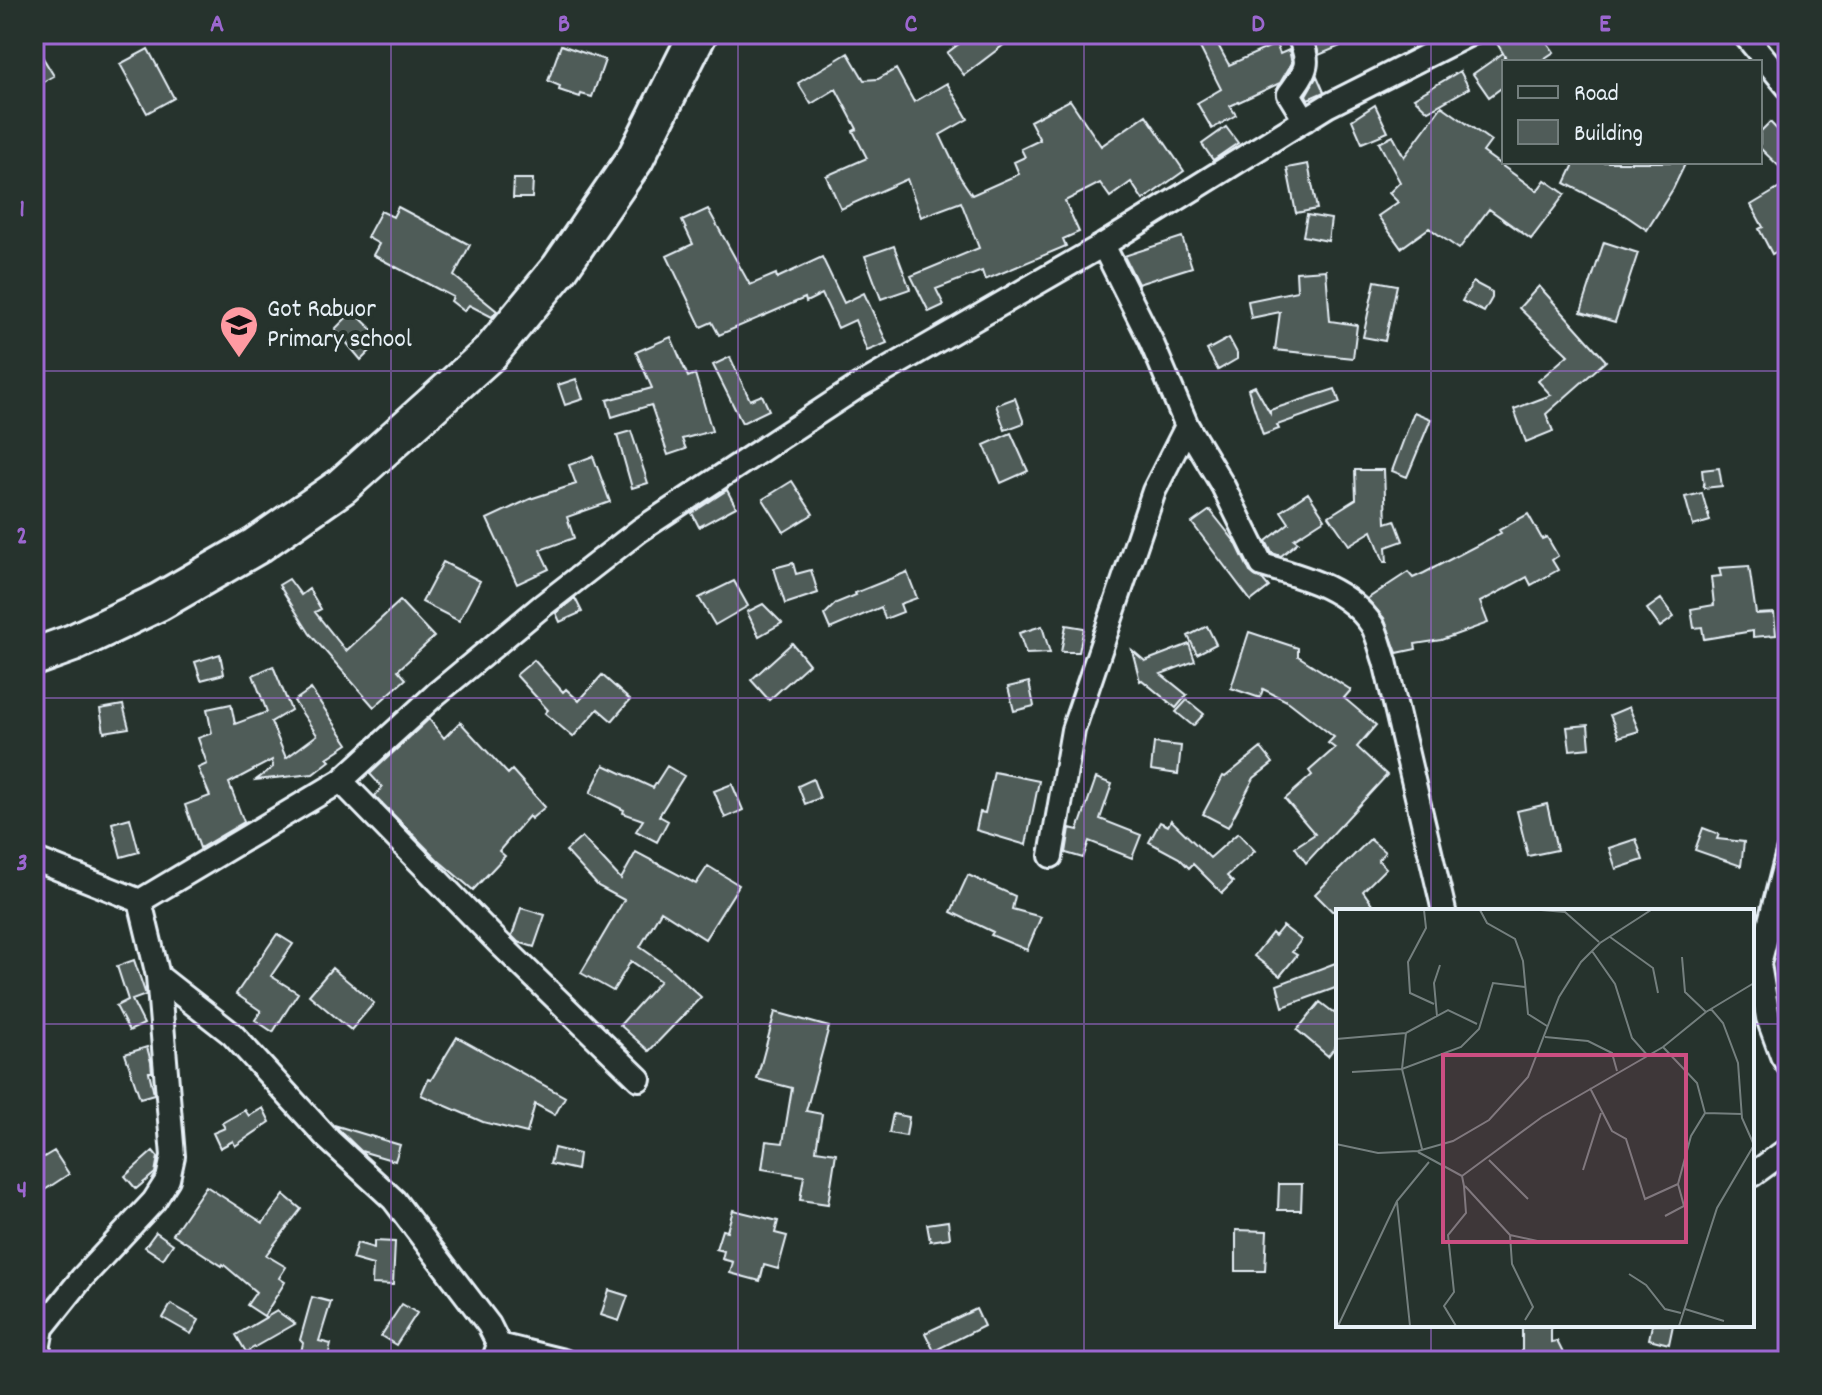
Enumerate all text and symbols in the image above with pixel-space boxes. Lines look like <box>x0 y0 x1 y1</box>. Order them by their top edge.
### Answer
text: A <box>210 7 224 44</box>
text: B <box>558 7 570 44</box>
text: C <box>905 7 918 44</box>
text: D <box>1251 7 1265 44</box>
text: E <box>1599 7 1611 44</box>
legend <box>1502 60 1762 164</box>
text: Road <box>1574 78 1619 112</box>
text: Building <box>1574 118 1643 152</box>
text: 1 <box>19 192 25 229</box>
place label: Got Rabuor Primary school <box>267 292 412 359</box>
school or university icon: Got Rabuor Primary school <box>218 304 260 359</box>
text: 2 <box>16 519 28 556</box>
text: 3 <box>16 846 28 883</box>
inset map <box>1336 909 1754 1327</box>
text: 4 <box>17 1173 27 1210</box>

